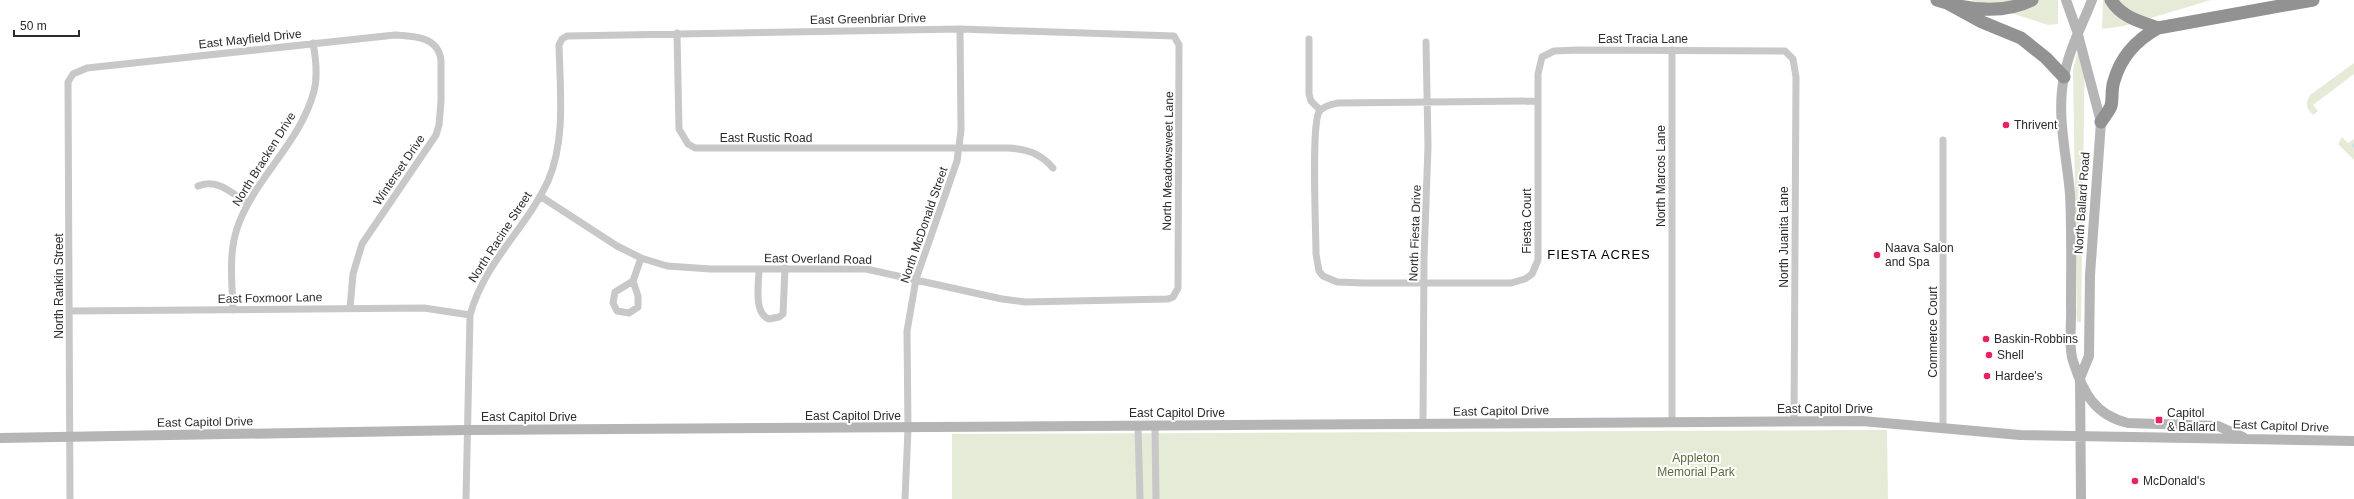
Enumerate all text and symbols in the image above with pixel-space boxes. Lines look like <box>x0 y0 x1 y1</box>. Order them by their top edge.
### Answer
street label: East Greenbriar Drive <box>810 11 926 27</box>
scale bar <box>14 12 79 38</box>
text: 50 m <box>20 19 47 33</box>
street label: East Mayfield Drive <box>198 27 302 51</box>
street label: East Tracia Lane <box>1598 32 1688 46</box>
street label: North Meadowsweet Lane <box>1160 91 1176 231</box>
street label: North Bracken Drive <box>229 109 299 209</box>
place label: Thrivent <box>2014 118 2058 132</box>
marker: Thrivent <box>2001 120 2011 130</box>
street label: North Marcos Lane <box>1654 125 1668 227</box>
street label: East Rustic Road <box>720 131 812 145</box>
street label: Winterset Drive <box>370 132 428 208</box>
street label: North Ballard Road <box>2071 152 2093 254</box>
street label: North McDonald Street <box>898 164 951 285</box>
street label: North Fiesta Drive <box>1406 184 1424 282</box>
street label: North Juanita Lane <box>1777 186 1791 288</box>
street label: North Racine Street <box>465 188 535 285</box>
street label: Fiesta Court <box>1520 188 1534 254</box>
street label: North Rankin Street <box>52 233 66 339</box>
place label: Naava Salon and Spa <box>1885 241 1954 269</box>
district label: FIESTA ACRES <box>1547 247 1651 262</box>
marker: Naava Salon and Spa <box>1872 250 1882 260</box>
street label: East Overland Road <box>764 251 872 267</box>
street label: Commerce Court <box>1926 286 1940 378</box>
street label: East Foxmoor Lane <box>218 290 323 306</box>
place label: Baskin-Robbins <box>1994 332 2078 346</box>
marker: Baskin-Robbins <box>1981 334 1991 344</box>
place label: Shell <box>1997 348 2024 362</box>
marker: Shell <box>1984 350 1994 360</box>
place label: Hardee's <box>1995 369 2043 383</box>
marker: Hardee's <box>1982 371 1992 381</box>
street label: East Capitol Drive <box>1777 402 1873 416</box>
street label: East Capitol Drive <box>1453 403 1549 419</box>
street label: East Capitol Drive <box>1129 406 1225 420</box>
place label: Capitol & Ballard <box>2167 406 2216 434</box>
street label: East Capitol Drive <box>805 409 901 423</box>
street label: East Capitol Drive <box>481 410 577 424</box>
street label: East Capitol Drive <box>157 414 253 430</box>
marker: Capitol & Ballard <box>2154 415 2164 425</box>
street label: East Capitol Drive <box>2233 417 2330 435</box>
park label: Appleton Memorial Park <box>1657 451 1736 479</box>
place label: McDonald's <box>2143 474 2205 488</box>
marker: McDonald's <box>2130 476 2140 486</box>

